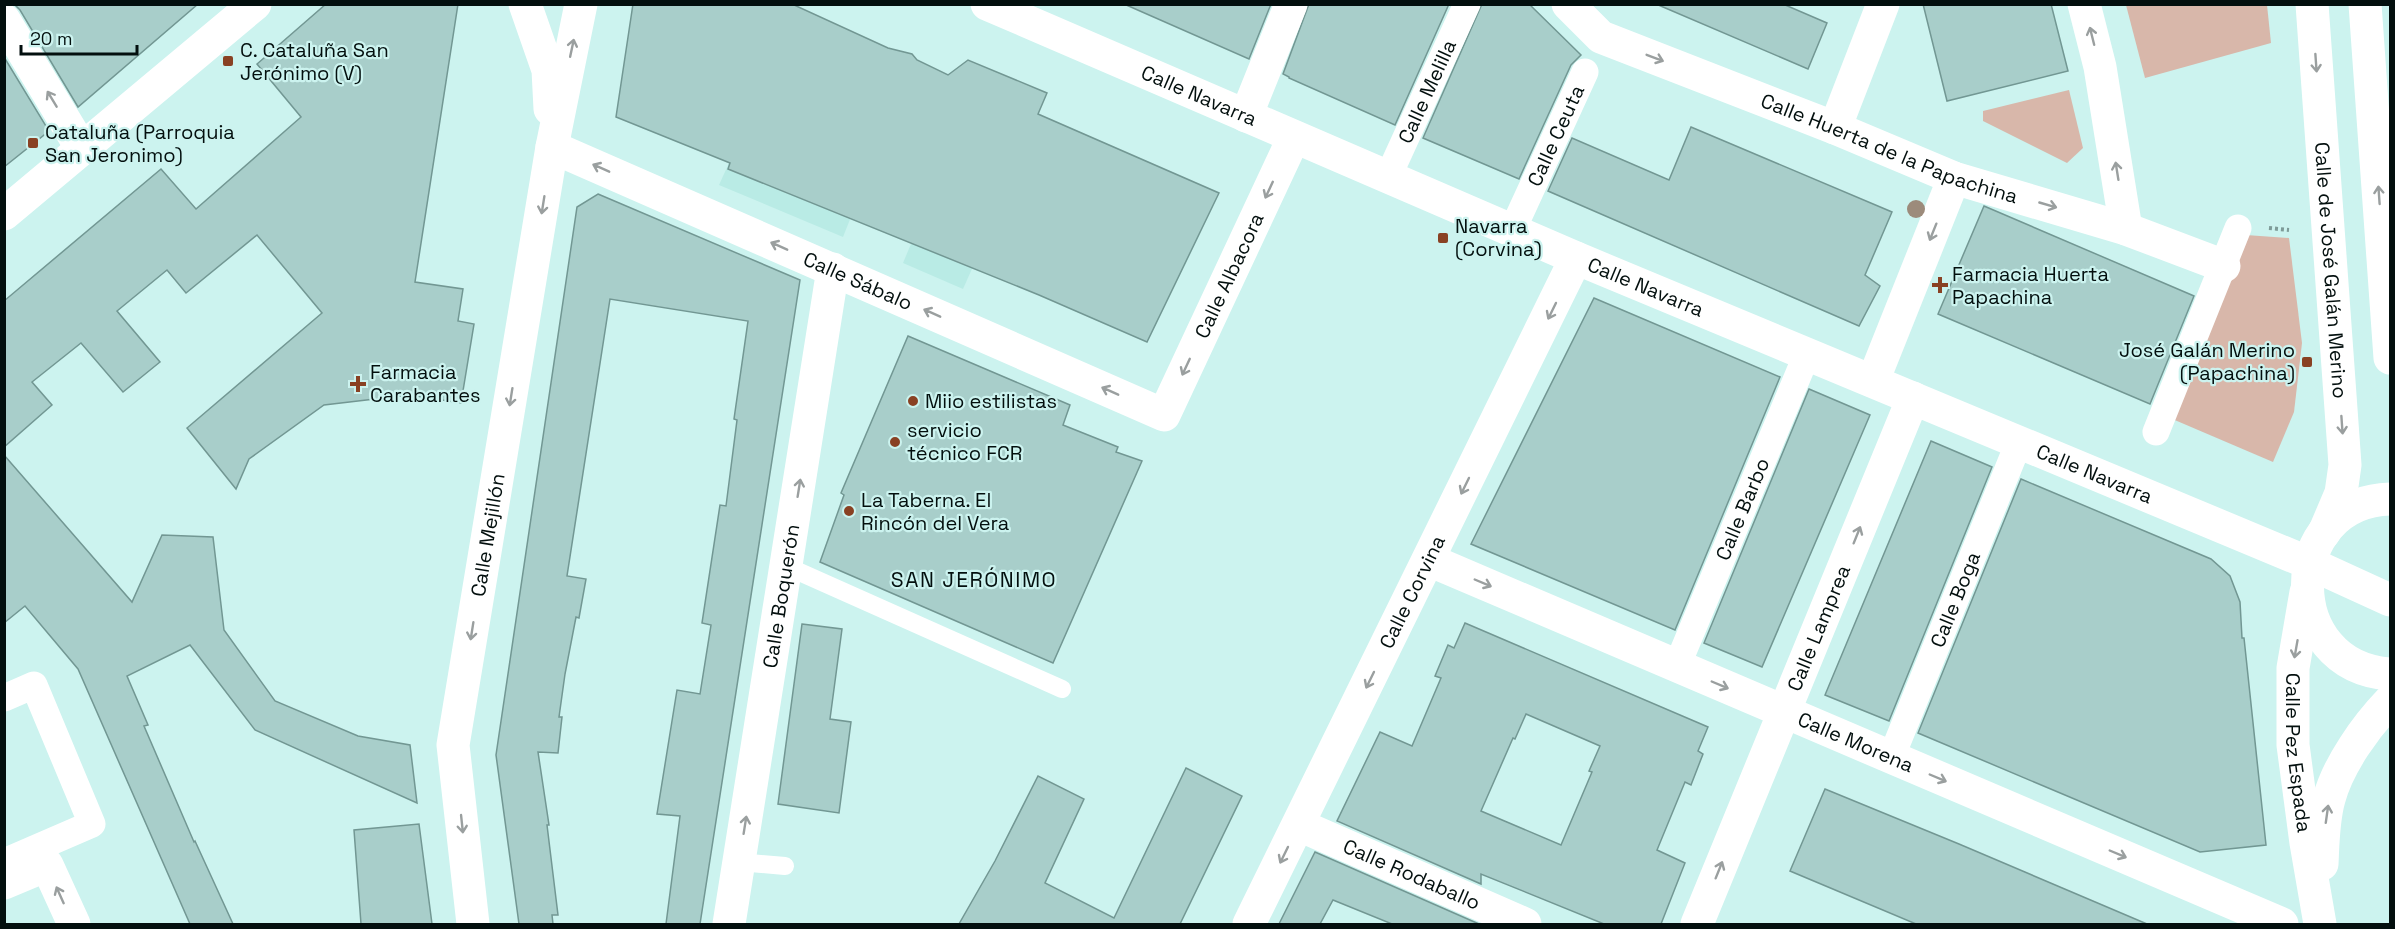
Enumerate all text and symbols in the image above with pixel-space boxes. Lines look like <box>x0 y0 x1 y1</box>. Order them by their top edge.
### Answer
scale bar <box>21 18 136 56</box>
text: 20 m <box>30 27 73 50</box>
one-way arrow <box>2086 27 2098 46</box>
street label: Calle Melilla <box>1392 35 1462 148</box>
place label: C. Cataluña San Jerónimo (V) <box>240 37 389 86</box>
one-way arrow <box>567 39 578 59</box>
one-way arrow <box>2311 52 2322 72</box>
one-way arrow <box>1646 53 1664 64</box>
marker: C. Cataluña San Jerónimo (V) <box>221 54 235 68</box>
street label: Calle Navarra <box>1137 59 1261 132</box>
street label: Calle Ceuta <box>1521 81 1590 190</box>
street label: Calle Huerta de la Papachina <box>1757 87 2021 209</box>
one-way arrow <box>46 91 58 108</box>
place label: Cataluña (Parroquia San Jeronimo) <box>45 119 235 168</box>
marker: Cataluña (Parroquia San Jeronimo) <box>26 136 40 150</box>
street label: Calle de José Galán Merino <box>2309 141 2353 399</box>
one-way arrow <box>592 161 610 173</box>
one-way arrow <box>2111 161 2122 181</box>
one-way arrow <box>1262 180 1274 198</box>
one-way arrow <box>2373 186 2384 206</box>
one-way arrow <box>537 194 548 214</box>
one-way arrow <box>2038 200 2057 211</box>
street label: Calle Albacora <box>1189 209 1270 343</box>
place label: Navarra (Corvina) <box>1455 213 1542 262</box>
one-way arrow <box>1927 222 1938 241</box>
marker: Navarra (Corvina) <box>1436 231 1450 245</box>
one-way arrow <box>771 240 789 251</box>
street label: Calle Sábalo <box>799 246 917 316</box>
street label: Calle Navarra <box>1584 251 1708 323</box>
place label: Farmacia Huerta Papachina <box>1952 261 2109 310</box>
marker: Farmacia Huerta Papachina <box>1933 278 1947 292</box>
one-way arrow <box>1546 302 1557 320</box>
one-way arrow <box>923 307 941 318</box>
place label: José Galán Merino (Papachina) <box>2119 337 2295 386</box>
marker: José Galán Merino (Papachina) <box>2300 355 2314 369</box>
one-way arrow <box>1180 357 1192 375</box>
place label: Farmacia Carabantes <box>370 359 481 408</box>
marker: Farmacia Carabantes <box>351 377 365 391</box>
one-way arrow <box>1102 385 1120 396</box>
one-way arrow <box>505 387 516 406</box>
place label: Miio estilistas <box>925 388 1057 414</box>
marker: Miio estilistas <box>906 394 920 408</box>
one-way arrow <box>2337 414 2348 434</box>
place label: servicio técnico FCR <box>907 417 1022 466</box>
marker: servicio técnico FCR <box>888 435 902 449</box>
street label: Calle Navarra <box>2032 438 2157 509</box>
street label: Calle Barbo <box>1709 454 1775 564</box>
street label: Calle Mejillón <box>465 471 511 599</box>
one-way arrow <box>1459 477 1471 495</box>
one-way arrow <box>793 478 804 498</box>
place label: La Taberna. El Rincón del Vera <box>861 487 1009 536</box>
marker: La Taberna. El Rincón del Vera <box>842 504 856 518</box>
street label: Calle Boquerón <box>757 522 805 670</box>
one-way arrow <box>1852 526 1863 544</box>
street label: Calle Corvina <box>1373 531 1451 653</box>
street label: Calle Boga <box>1924 548 1986 651</box>
street label: Calle Lamprea <box>1781 561 1856 695</box>
district label: SAN JERÓNIMO <box>891 566 1057 593</box>
one-way arrow <box>1473 578 1492 589</box>
one-way arrow <box>466 620 477 640</box>
one-way arrow <box>2290 639 2301 659</box>
one-way arrow <box>1364 671 1376 688</box>
street label: Calle Pez Espada <box>2280 673 2317 834</box>
one-way arrow <box>1711 680 1729 691</box>
street label: Calle Morena <box>1794 706 1918 778</box>
one-way arrow <box>1929 773 1947 784</box>
one-way arrow <box>2321 804 2332 824</box>
one-way arrow <box>457 813 468 833</box>
one-way arrow <box>739 816 750 836</box>
street label: Calle Rodaballo <box>1339 833 1484 916</box>
one-way arrow <box>1277 846 1289 864</box>
one-way arrow <box>2108 849 2126 861</box>
one-way arrow <box>1714 862 1725 880</box>
one-way arrow <box>54 886 66 904</box>

